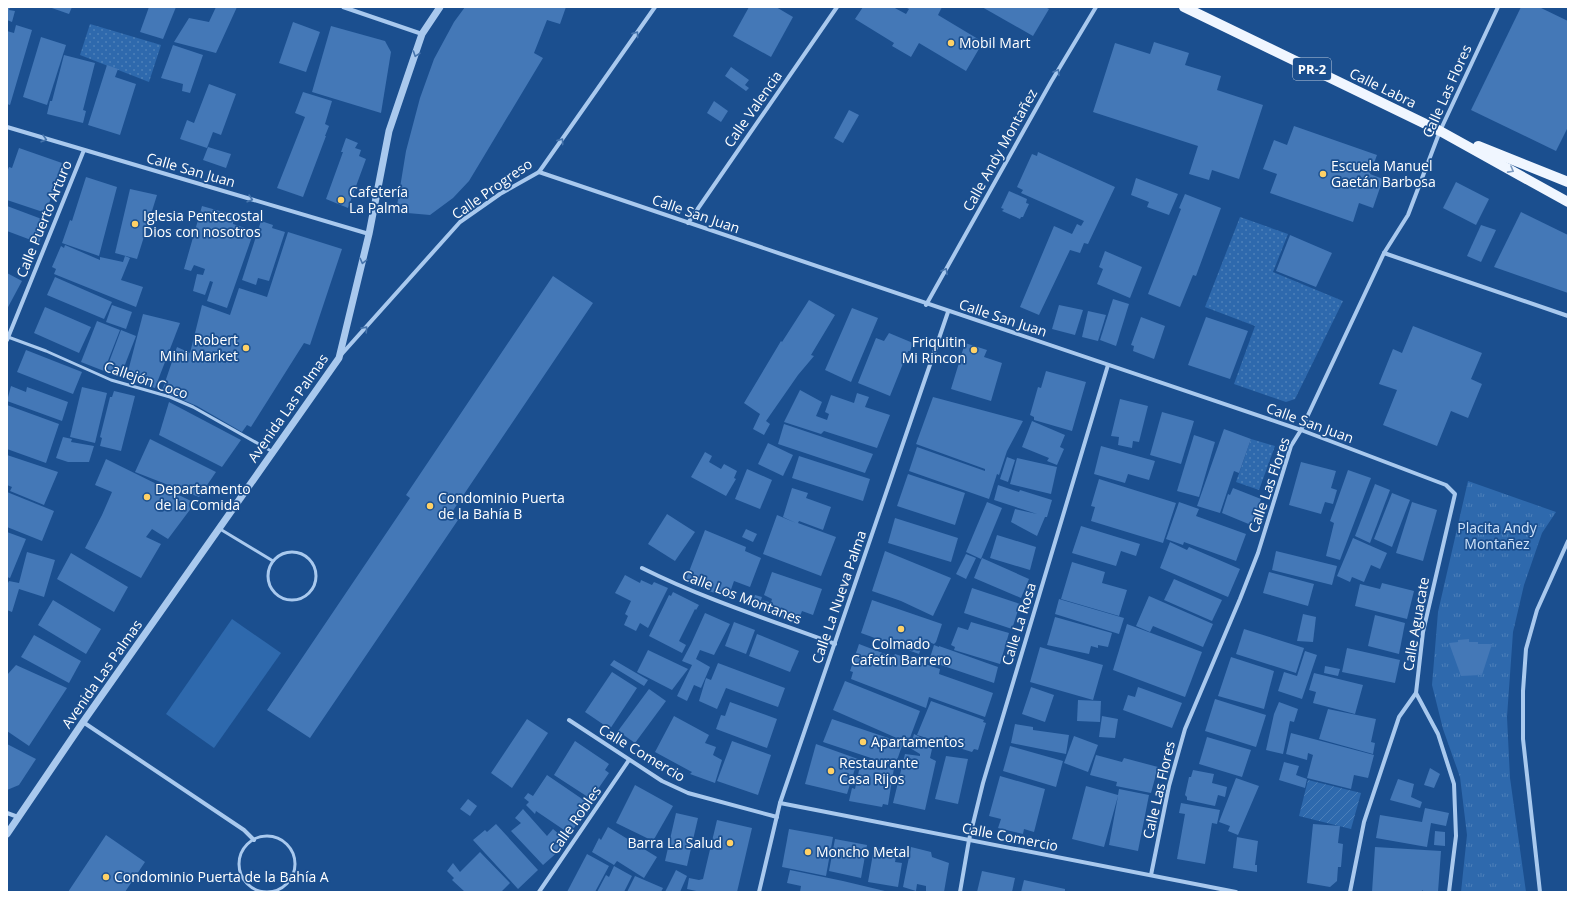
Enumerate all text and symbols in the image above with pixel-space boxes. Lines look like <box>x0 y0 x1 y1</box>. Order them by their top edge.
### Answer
one-way arrow <box>631 32 638 39</box>
place label: Mobil Mart <box>959 33 1030 52</box>
marker: Mobil Mart <box>946 38 956 48</box>
street label: Calle Las Flores <box>1418 41 1476 140</box>
one-way arrow <box>412 50 420 57</box>
road number: PR-2 <box>1293 58 1331 80</box>
street label: Calle Labra <box>1347 63 1420 112</box>
street label: Calle Valencia <box>719 67 786 151</box>
one-way arrow <box>1053 69 1060 76</box>
street label: Calle Andy Montañez <box>958 85 1041 214</box>
one-way arrow <box>41 134 48 143</box>
one-way arrow <box>556 138 563 145</box>
street label: Calle San Juan <box>145 148 238 191</box>
street label: Calle Progreso <box>448 154 536 223</box>
place label: Escuela Manuel Gaetán Barbosa <box>1331 156 1436 191</box>
street label: Calle Puerto Arturo <box>11 157 76 280</box>
one-way arrow <box>1507 166 1514 173</box>
marker: Escuela Manuel Gaetán Barbosa <box>1318 169 1328 179</box>
place label: Cafetería La Palma <box>349 182 408 217</box>
street label: Calle San Juan <box>650 190 743 237</box>
one-way arrow <box>246 194 253 203</box>
marker: Cafetería La Palma <box>336 195 346 205</box>
place label: Iglesia Pentecostal Dios con nosotros <box>143 206 263 241</box>
marker: Iglesia Pentecostal Dios con nosotros <box>130 219 140 229</box>
one-way arrow <box>359 257 368 264</box>
one-way arrow <box>940 267 948 275</box>
street label: Calle San Juan <box>957 294 1050 341</box>
one-way arrow <box>360 326 367 333</box>
place label: Robert Mini Market <box>160 330 238 365</box>
place label: Friquitin Mi Rincon <box>902 332 966 367</box>
marker: Robert Mini Market <box>241 343 251 353</box>
marker: Friquitin Mi Rincon <box>969 345 979 355</box>
street label: Avenida Las Palmas <box>243 349 332 466</box>
street label: Callejón Coco <box>101 356 191 403</box>
street label: Calle San Juan <box>1264 398 1356 447</box>
street label: Calle Las Flores <box>1243 434 1294 535</box>
place label: Departamento de la Comida <box>155 479 251 514</box>
place label: Condominio Puerta de la Bahía B <box>438 488 565 523</box>
marker: Departamento de la Comida <box>142 492 152 502</box>
marker: Condominio Puerta de la Bahía B <box>425 501 435 511</box>
park label: Placita Andy Montañez <box>1457 518 1538 553</box>
street label: Calle La Nueva Palma <box>807 528 870 666</box>
street label: Calle Los Montanes <box>680 565 805 628</box>
street label: Calle Aguacate <box>1398 575 1433 673</box>
street label: Calle La Rosa <box>997 580 1040 667</box>
street label: Avenida Las Palmas <box>57 615 146 732</box>
marker: Colmado Cafetín Barrero <box>896 624 906 634</box>
place label: Colmado Cafetín Barrero <box>851 634 951 669</box>
street label: Calle Comercio <box>596 719 689 786</box>
place label: Apartamentos <box>871 732 965 751</box>
marker: Apartamentos <box>858 737 868 747</box>
street label: Calle Las Flores <box>1138 739 1179 841</box>
place label: Restaurante Casa Rijos <box>839 753 919 788</box>
marker: Restaurante Casa Rijos <box>826 766 836 776</box>
street label: Calle Robles <box>544 782 605 857</box>
street label: Calle Comercio <box>960 818 1060 855</box>
place label: Barra La Salud <box>627 833 722 852</box>
marker: Barra La Salud <box>725 838 735 848</box>
place label: Moncho Metal <box>816 842 910 861</box>
marker: Moncho Metal <box>803 847 813 857</box>
place label: Condominio Puerta de la Bahía A <box>114 867 329 886</box>
marker: Condominio Puerta de la Bahía A <box>101 872 111 882</box>

